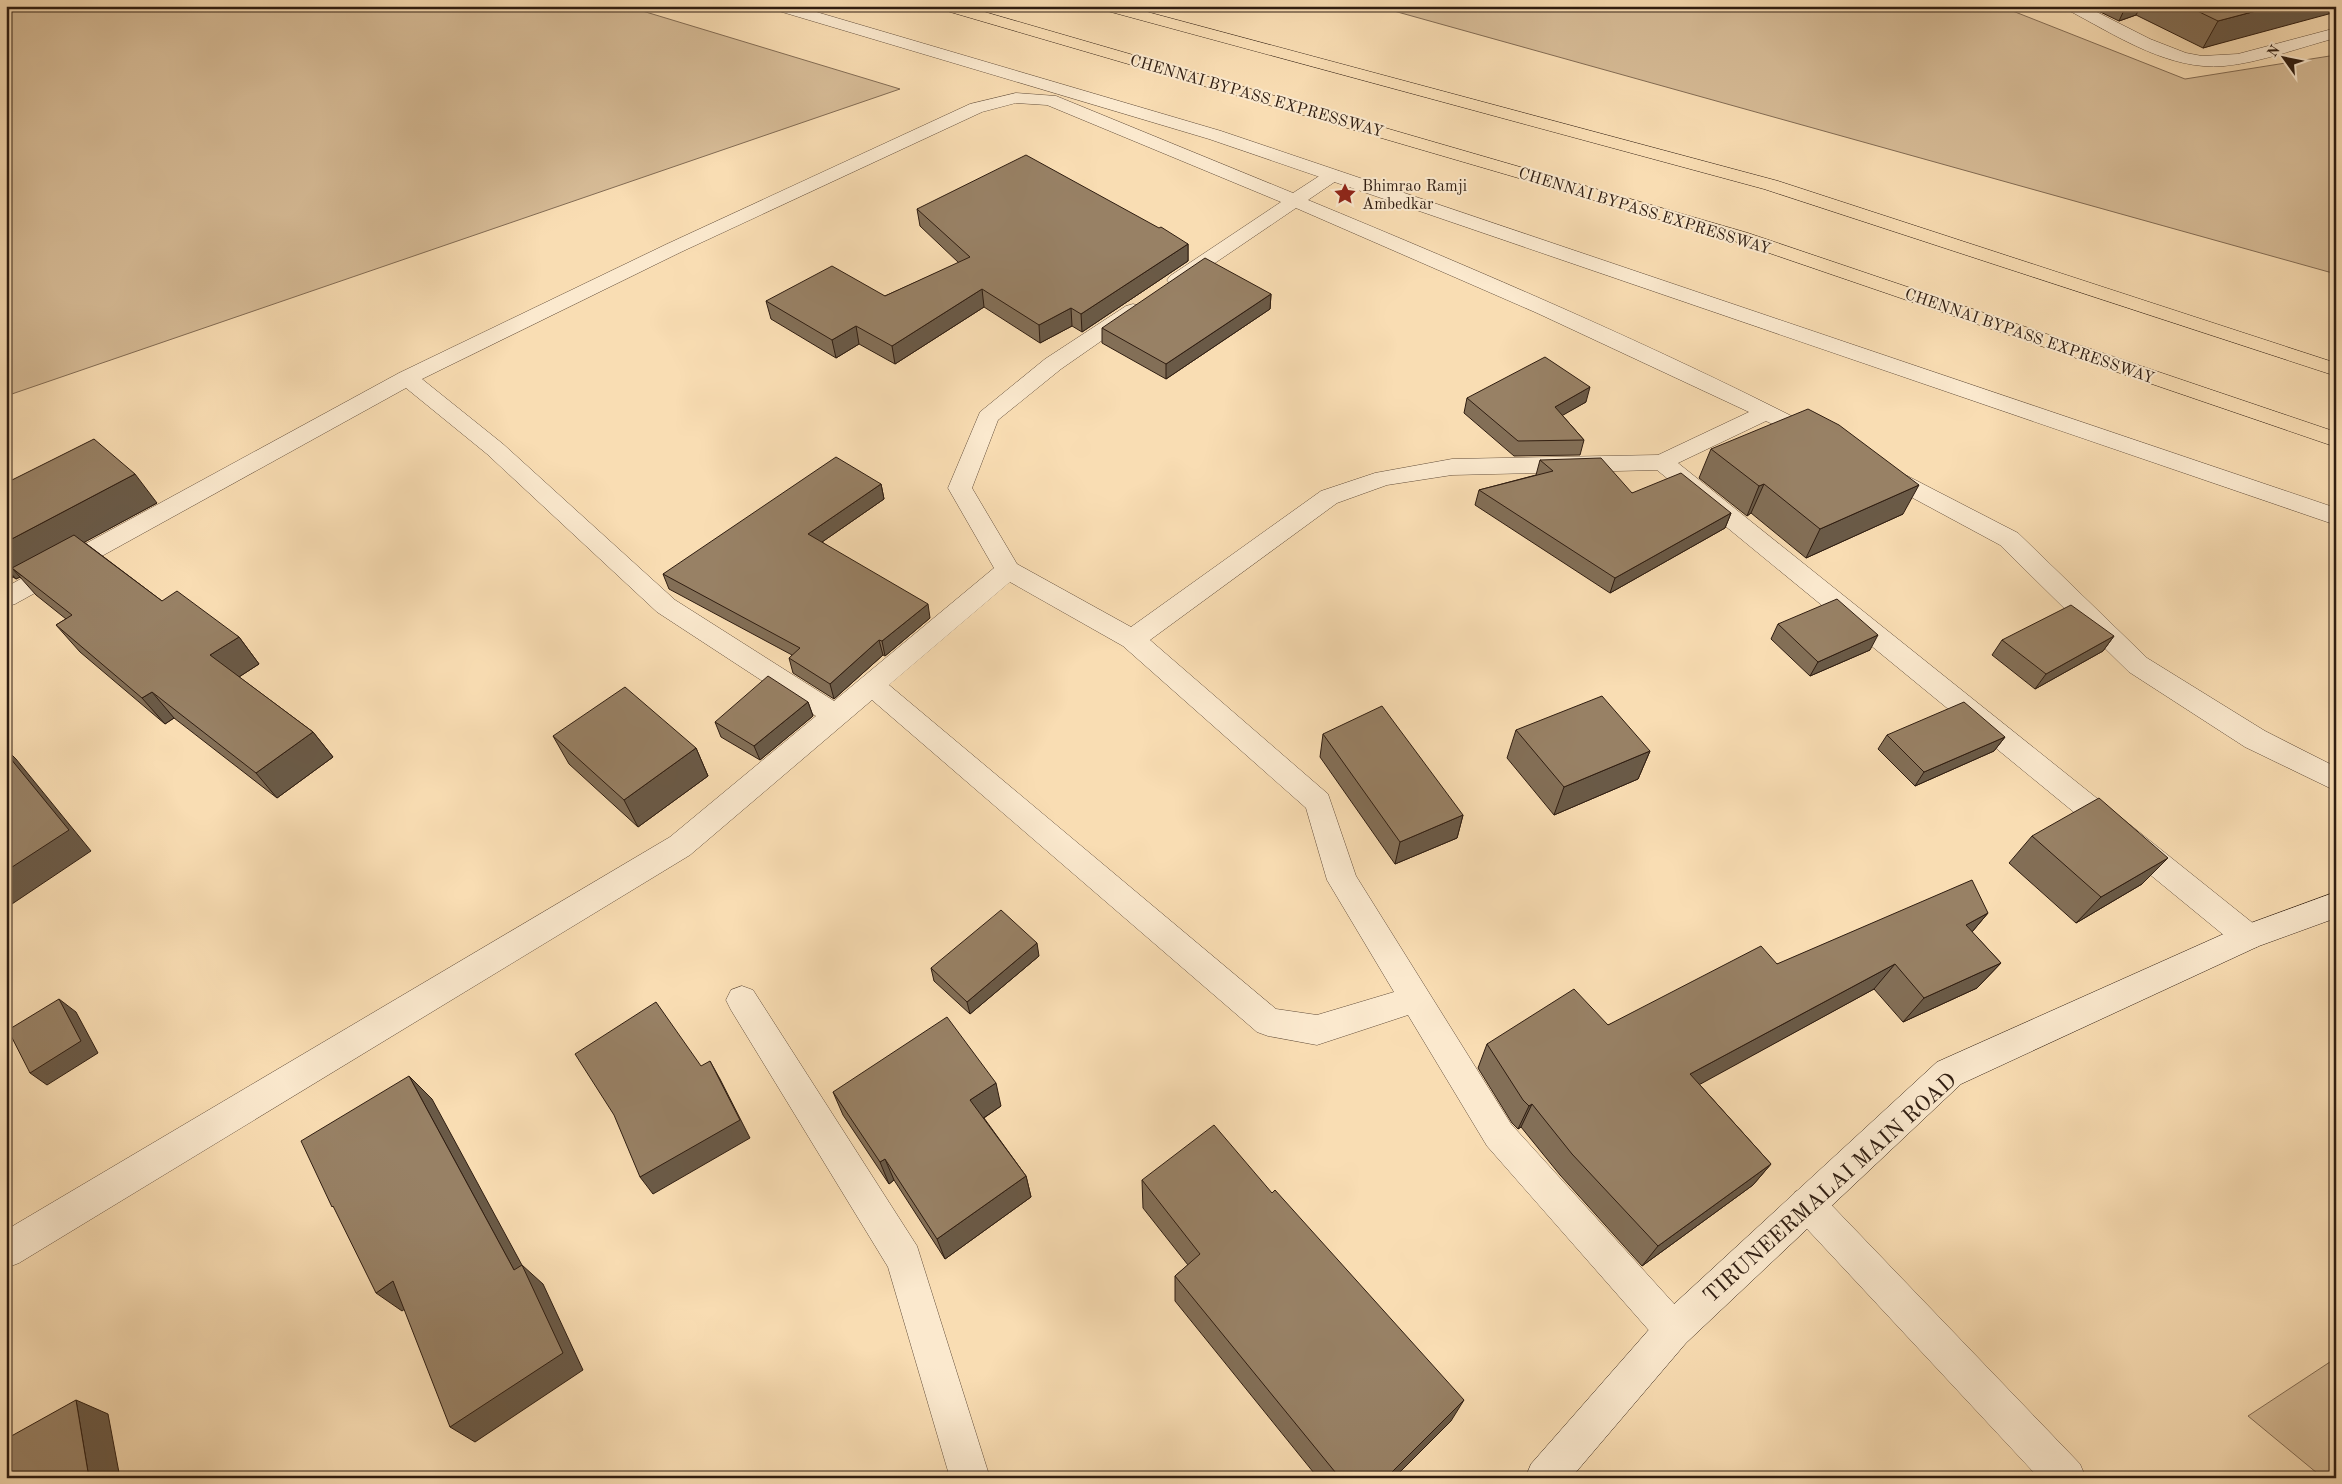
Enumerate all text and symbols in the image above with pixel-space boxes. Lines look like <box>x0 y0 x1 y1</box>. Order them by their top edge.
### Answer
north arrow <box>2260 32 2310 82</box>
text: N <box>2265 43 2283 60</box>
street label: CHENNAI BYPASS EXPRESSWAY <box>1128 53 1385 141</box>
street label: CHENNAI BYPASS EXPRESSWAY <box>1516 166 1773 258</box>
place label: Bhimrao Ramji Ambedkar <box>1362 179 1467 213</box>
place icon: Bhimrao Ramji Ambedkar <box>1332 181 1358 207</box>
street label: CHENNAI BYPASS EXPRESSWAY <box>1902 287 2157 387</box>
street label: TIRUNEERMALAI MAIN ROAD <box>1700 1069 1961 1308</box>

